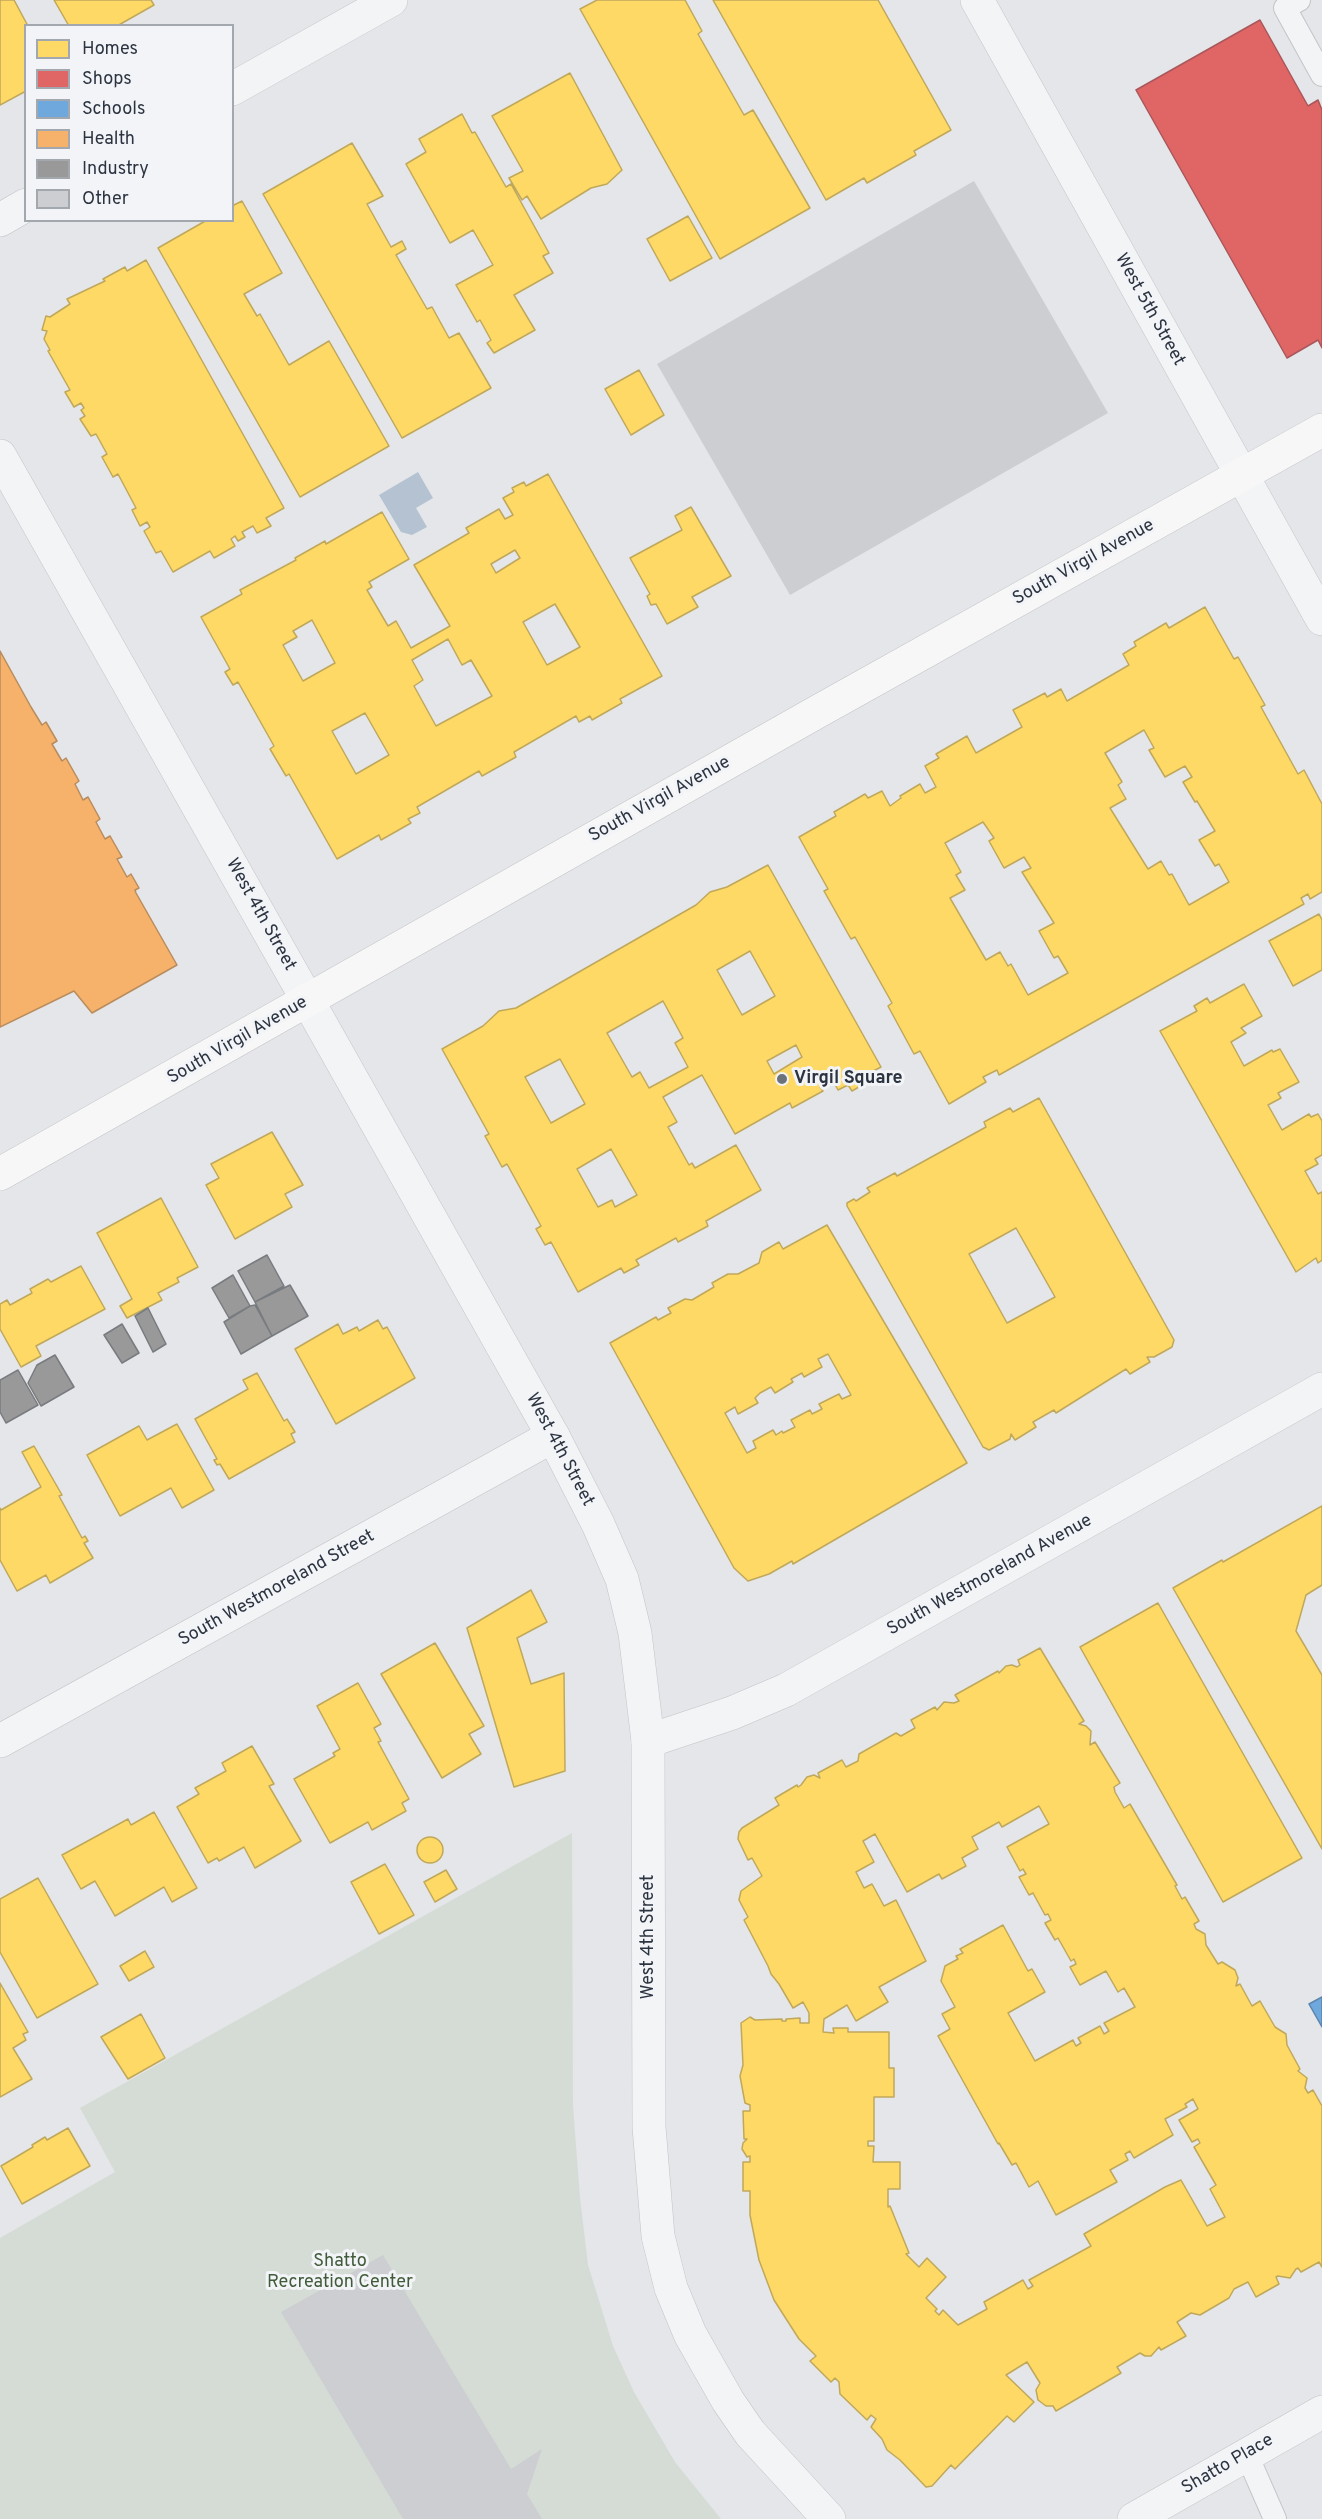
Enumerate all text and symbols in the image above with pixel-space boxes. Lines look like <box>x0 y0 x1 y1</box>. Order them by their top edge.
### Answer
legend <box>24 24 234 222</box>
text: Homes <box>82 38 138 61</box>
text: Shops <box>82 68 132 91</box>
text: Schools <box>82 98 145 121</box>
text: Health <box>82 128 135 151</box>
text: Industry <box>82 158 149 181</box>
text: Other <box>82 188 129 211</box>
street label: West 5th Street <box>1109 250 1189 370</box>
street label: South Virgil Avenue <box>1010 515 1158 611</box>
street label: South Virgil Avenue <box>586 752 734 848</box>
street label: West 4th Street <box>220 855 300 975</box>
street label: South Virgil Avenue <box>164 992 312 1090</box>
place label: Virgil Square <box>794 1068 903 1090</box>
marker: Virgil Square <box>775 1072 789 1086</box>
street label: West 4th Street <box>520 1390 598 1510</box>
street label: South Westmoreland Avenue <box>884 1511 1096 1641</box>
street label: South Westmoreland Street <box>175 1526 379 1652</box>
street label: West 4th Street <box>638 1874 660 2000</box>
park label: Shatto Recreation Center <box>267 2251 413 2294</box>
street label: Shatto Place <box>1178 2430 1278 2500</box>

